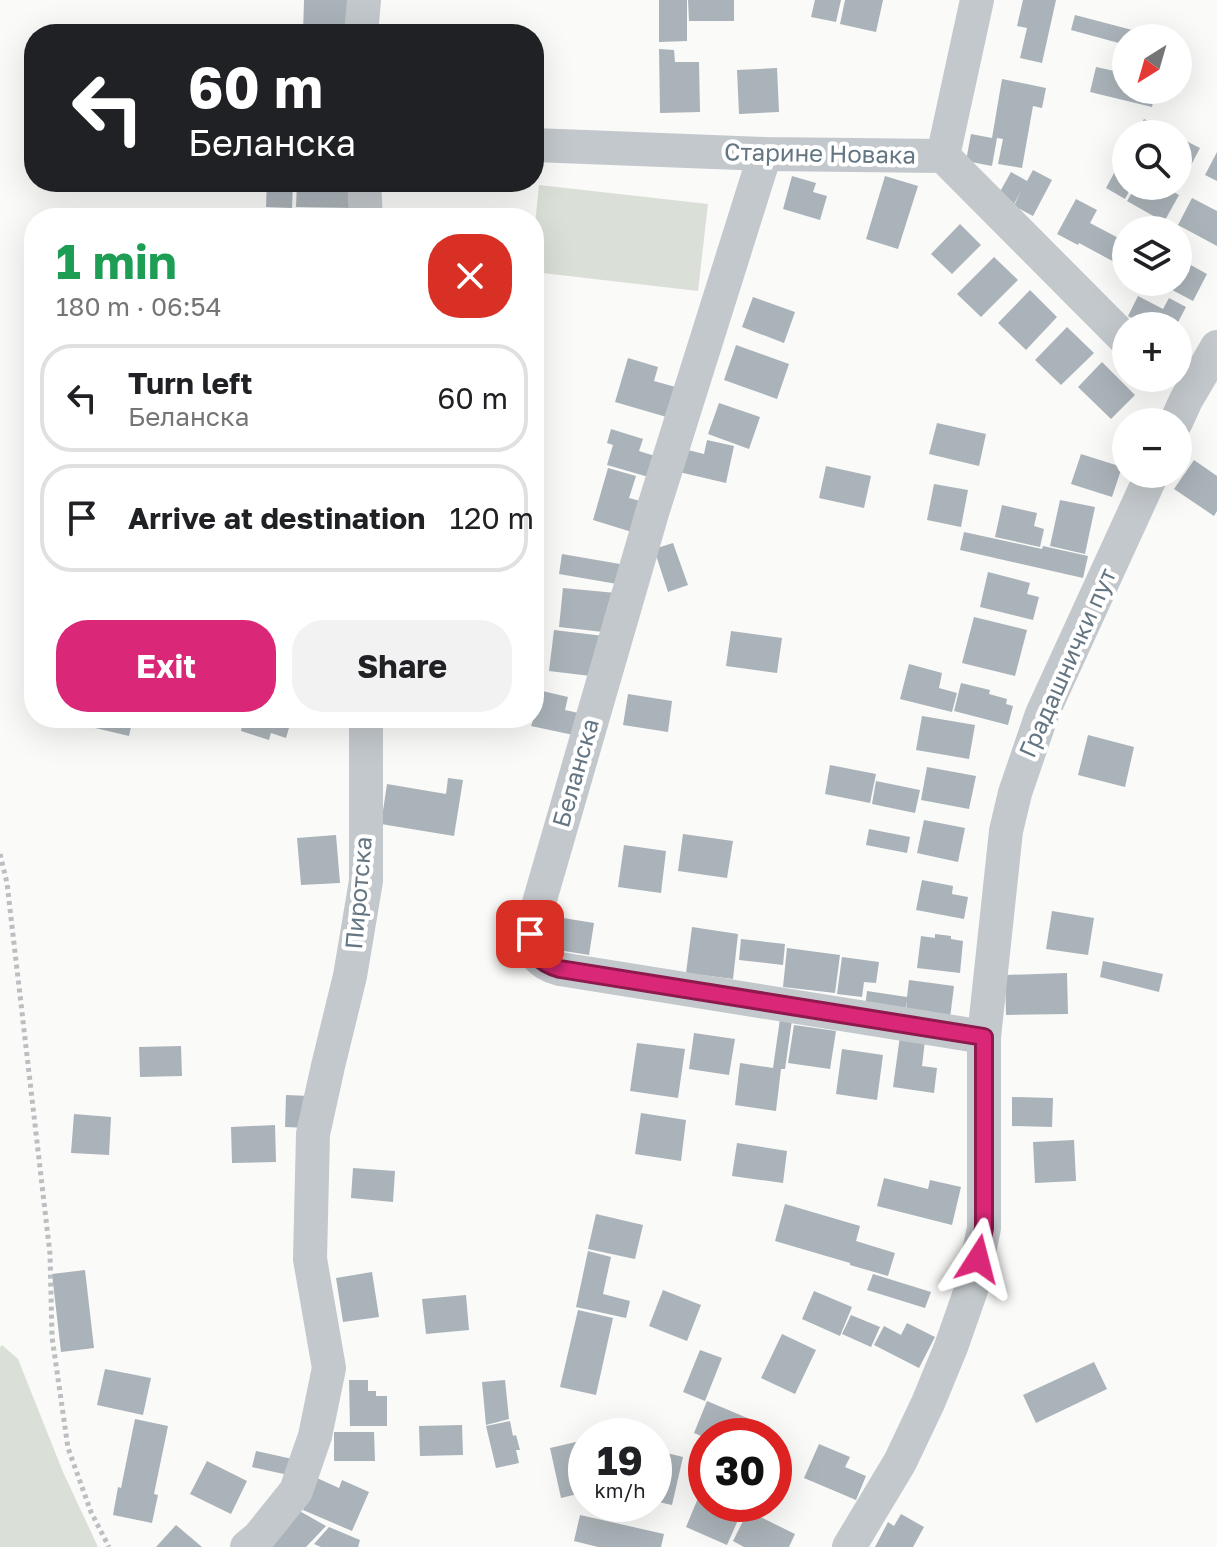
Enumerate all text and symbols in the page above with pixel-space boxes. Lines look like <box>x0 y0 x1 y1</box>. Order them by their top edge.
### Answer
north arrow <box>1112 24 1192 104</box>
map controls <box>1112 24 1192 488</box>
text: 60 m <box>188 53 323 120</box>
icon: left <box>56 56 160 160</box>
button: search <box>1112 120 1192 200</box>
text: Беланска <box>188 121 356 164</box>
street label: Старине Новака <box>724 136 916 169</box>
button: layers <box>1112 216 1192 296</box>
text: 1 min <box>56 232 177 290</box>
button: close <box>428 234 512 318</box>
text: 180 m · 06:54 <box>56 291 222 322</box>
button: + <box>1112 312 1192 392</box>
text: Turn left <box>128 365 253 401</box>
icon: left <box>60 376 104 420</box>
text: 60 m <box>437 380 508 416</box>
text: Беланска <box>128 401 249 432</box>
button: − <box>1112 408 1192 488</box>
icon: arrive <box>60 496 104 540</box>
text: Arrive at destination <box>128 500 425 536</box>
text: 120 m <box>449 500 534 536</box>
street label: Градашнички пут <box>1012 563 1121 761</box>
button: Exit <box>56 620 276 712</box>
button: Share <box>292 620 512 712</box>
street label: Беланска <box>545 715 604 830</box>
street label: Пиротска <box>338 835 377 951</box>
pin <box>496 900 564 968</box>
icon: arrive <box>508 912 552 956</box>
position arrow <box>936 1217 1020 1301</box>
speed limit sign: 30 <box>688 1418 792 1522</box>
text: 19 <box>597 1436 643 1484</box>
text: km/h <box>595 1478 645 1502</box>

